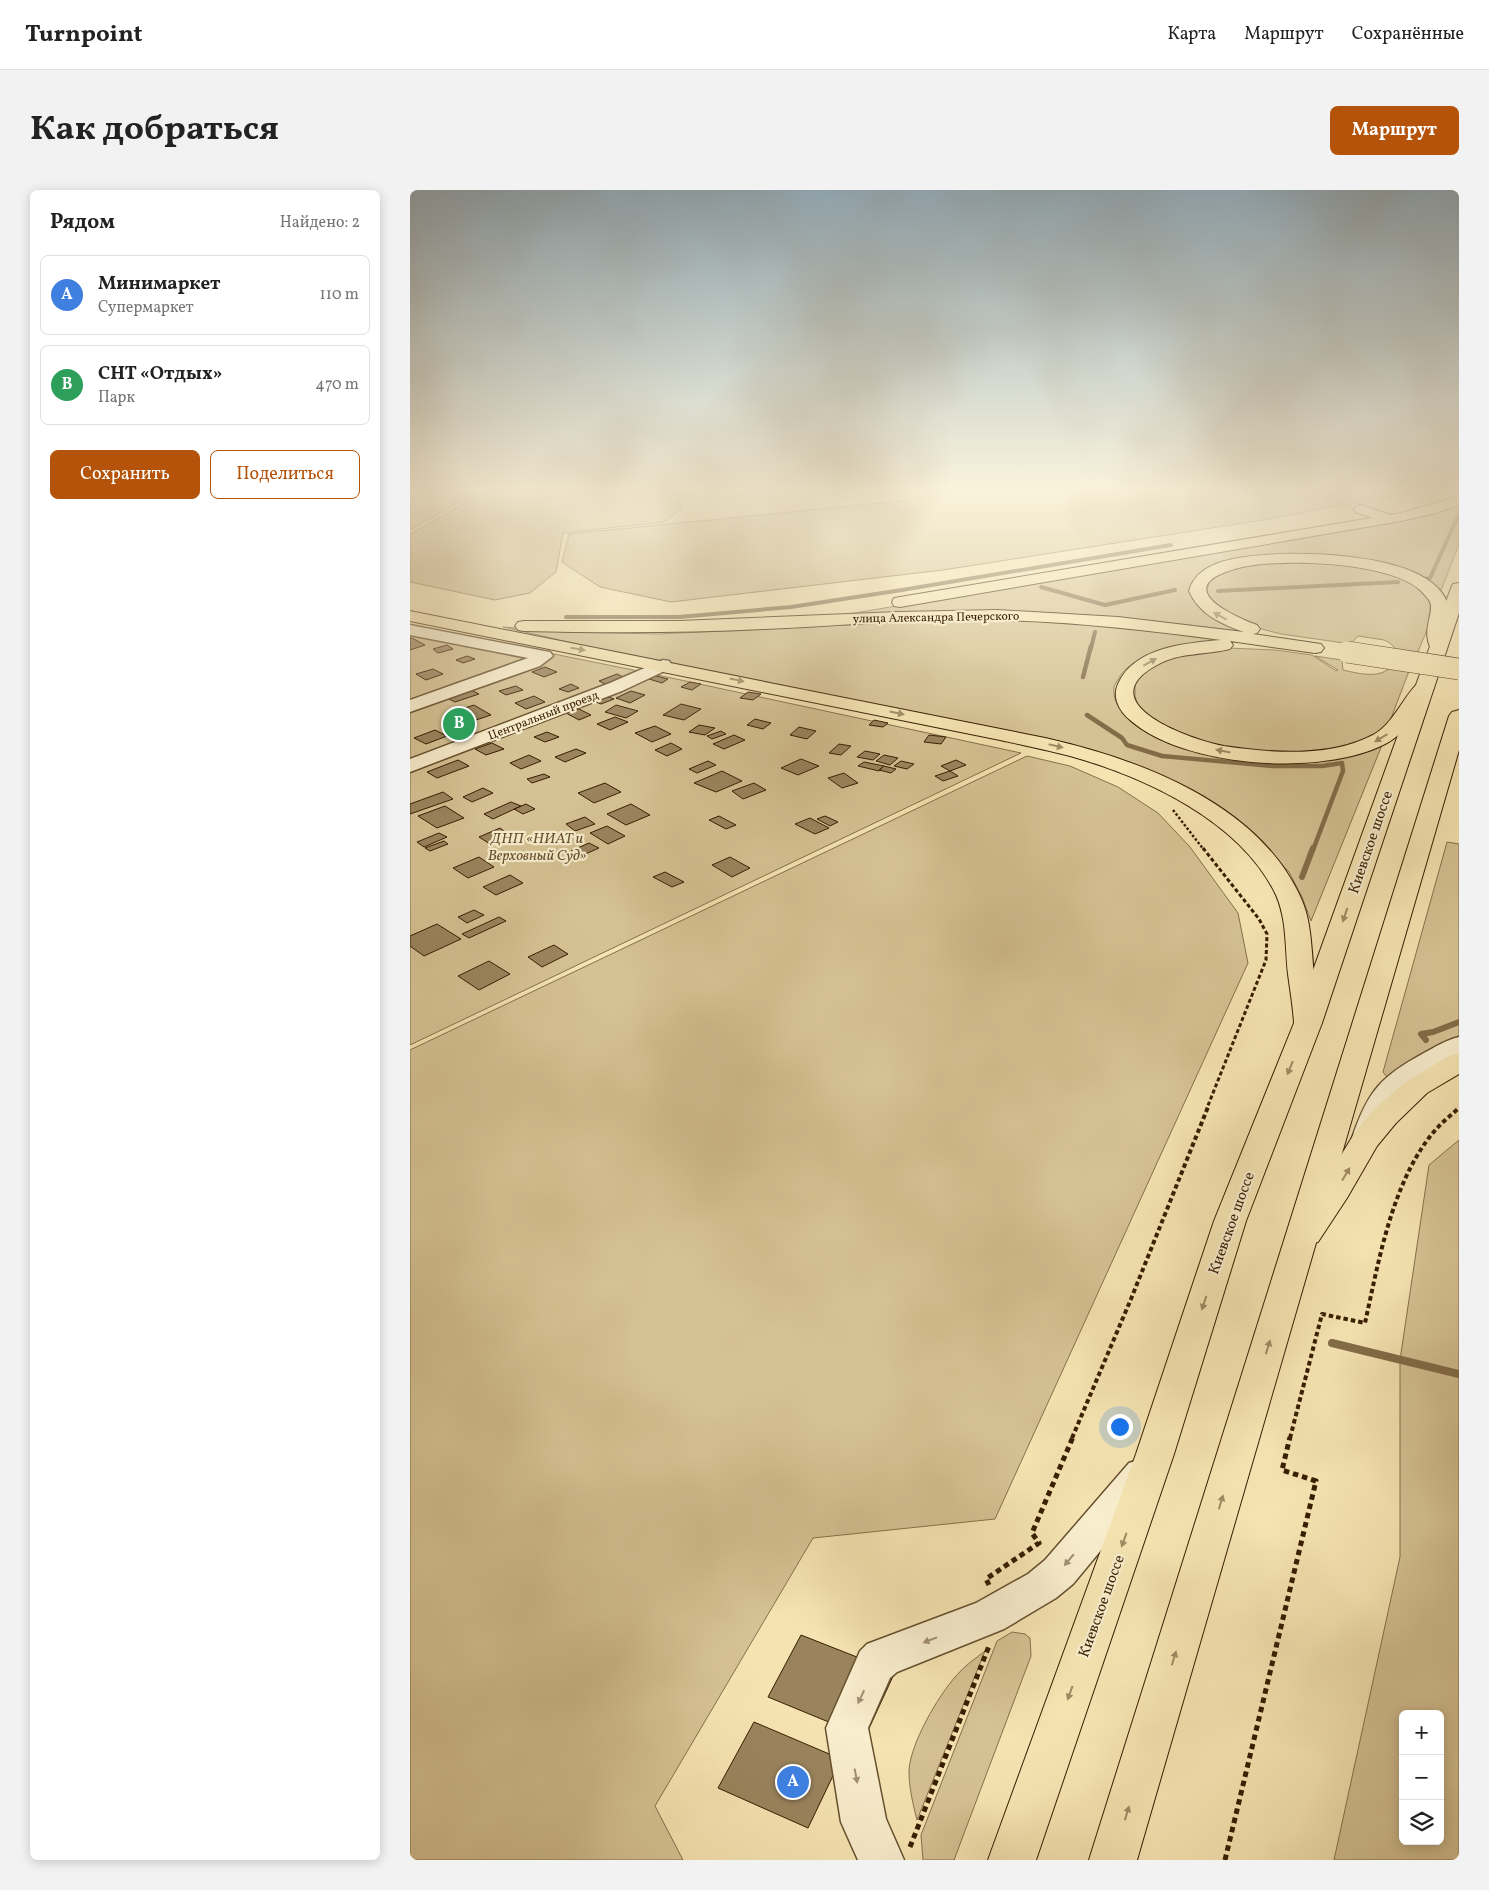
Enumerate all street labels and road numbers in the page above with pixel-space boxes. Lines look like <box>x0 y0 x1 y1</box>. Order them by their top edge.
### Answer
street label: улица Александра Печерского <box>853 609 1019 627</box>
street label: Центральный проезд <box>486 687 601 744</box>
street label: Киевское шоссе <box>1344 788 1399 897</box>
street label: Киевское шоссе <box>1204 1169 1261 1278</box>
street label: Киевское шоссе <box>1074 1552 1131 1661</box>

